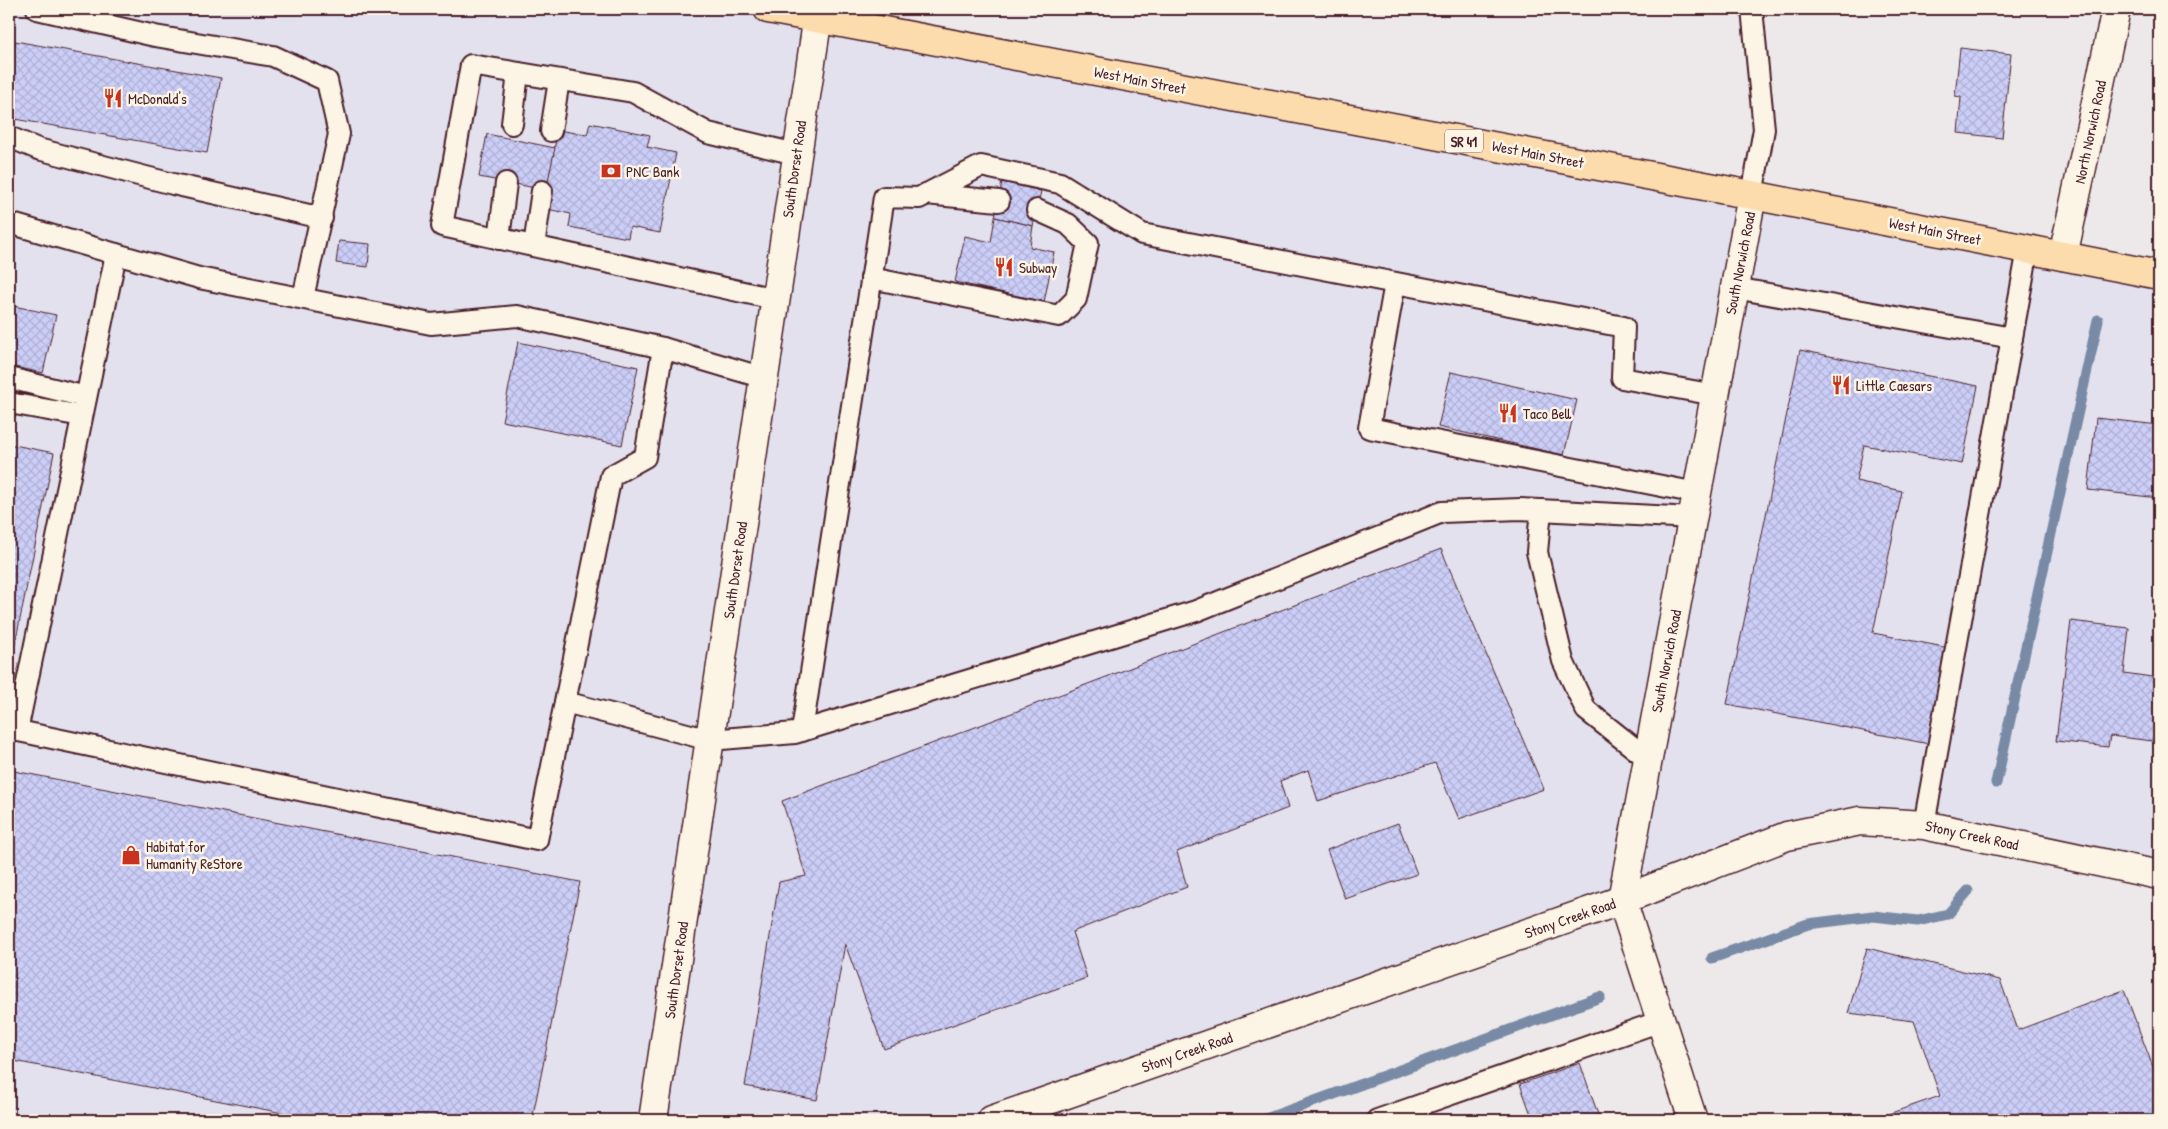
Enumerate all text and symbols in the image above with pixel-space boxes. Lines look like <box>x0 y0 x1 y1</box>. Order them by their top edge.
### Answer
street label: West Main Street <box>1092 61 1188 99</box>
street label: North Norwich Road <box>2069 78 2111 186</box>
restaurant icon: McDonald's <box>102 87 124 109</box>
place label: McDonald's <box>128 88 187 109</box>
street label: South Dorset Road <box>777 119 811 219</box>
road number: SR 41 <box>1445 130 1483 152</box>
street label: West Main Street <box>1490 135 1586 173</box>
bank icon: PNC Bank <box>600 160 622 182</box>
place label: PNC Bank <box>626 161 679 182</box>
street label: South Norwich Road <box>1720 210 1760 316</box>
street label: West Main Street <box>1887 212 1983 250</box>
restaurant icon: Subway <box>993 256 1015 278</box>
place label: Subway <box>1019 257 1057 278</box>
restaurant icon: Little Caesars <box>1830 374 1852 396</box>
place label: Little Caesars <box>1856 375 1932 396</box>
restaurant icon: Taco Bell <box>1497 402 1519 424</box>
place label: Taco Bell <box>1523 403 1572 424</box>
street label: South Dorset Road <box>718 520 752 620</box>
street label: South Norwich Road <box>1646 608 1686 714</box>
street label: Stony Creek Road <box>1923 815 2021 855</box>
place label: Habitat for Humanity ReStore <box>146 836 243 874</box>
shop icon: Habitat for Humanity ReStore <box>120 844 142 866</box>
street label: Stony Creek Road <box>1522 893 1618 943</box>
street label: South Dorset Road <box>659 920 693 1020</box>
street label: Stony Creek Road <box>1139 1027 1235 1077</box>

